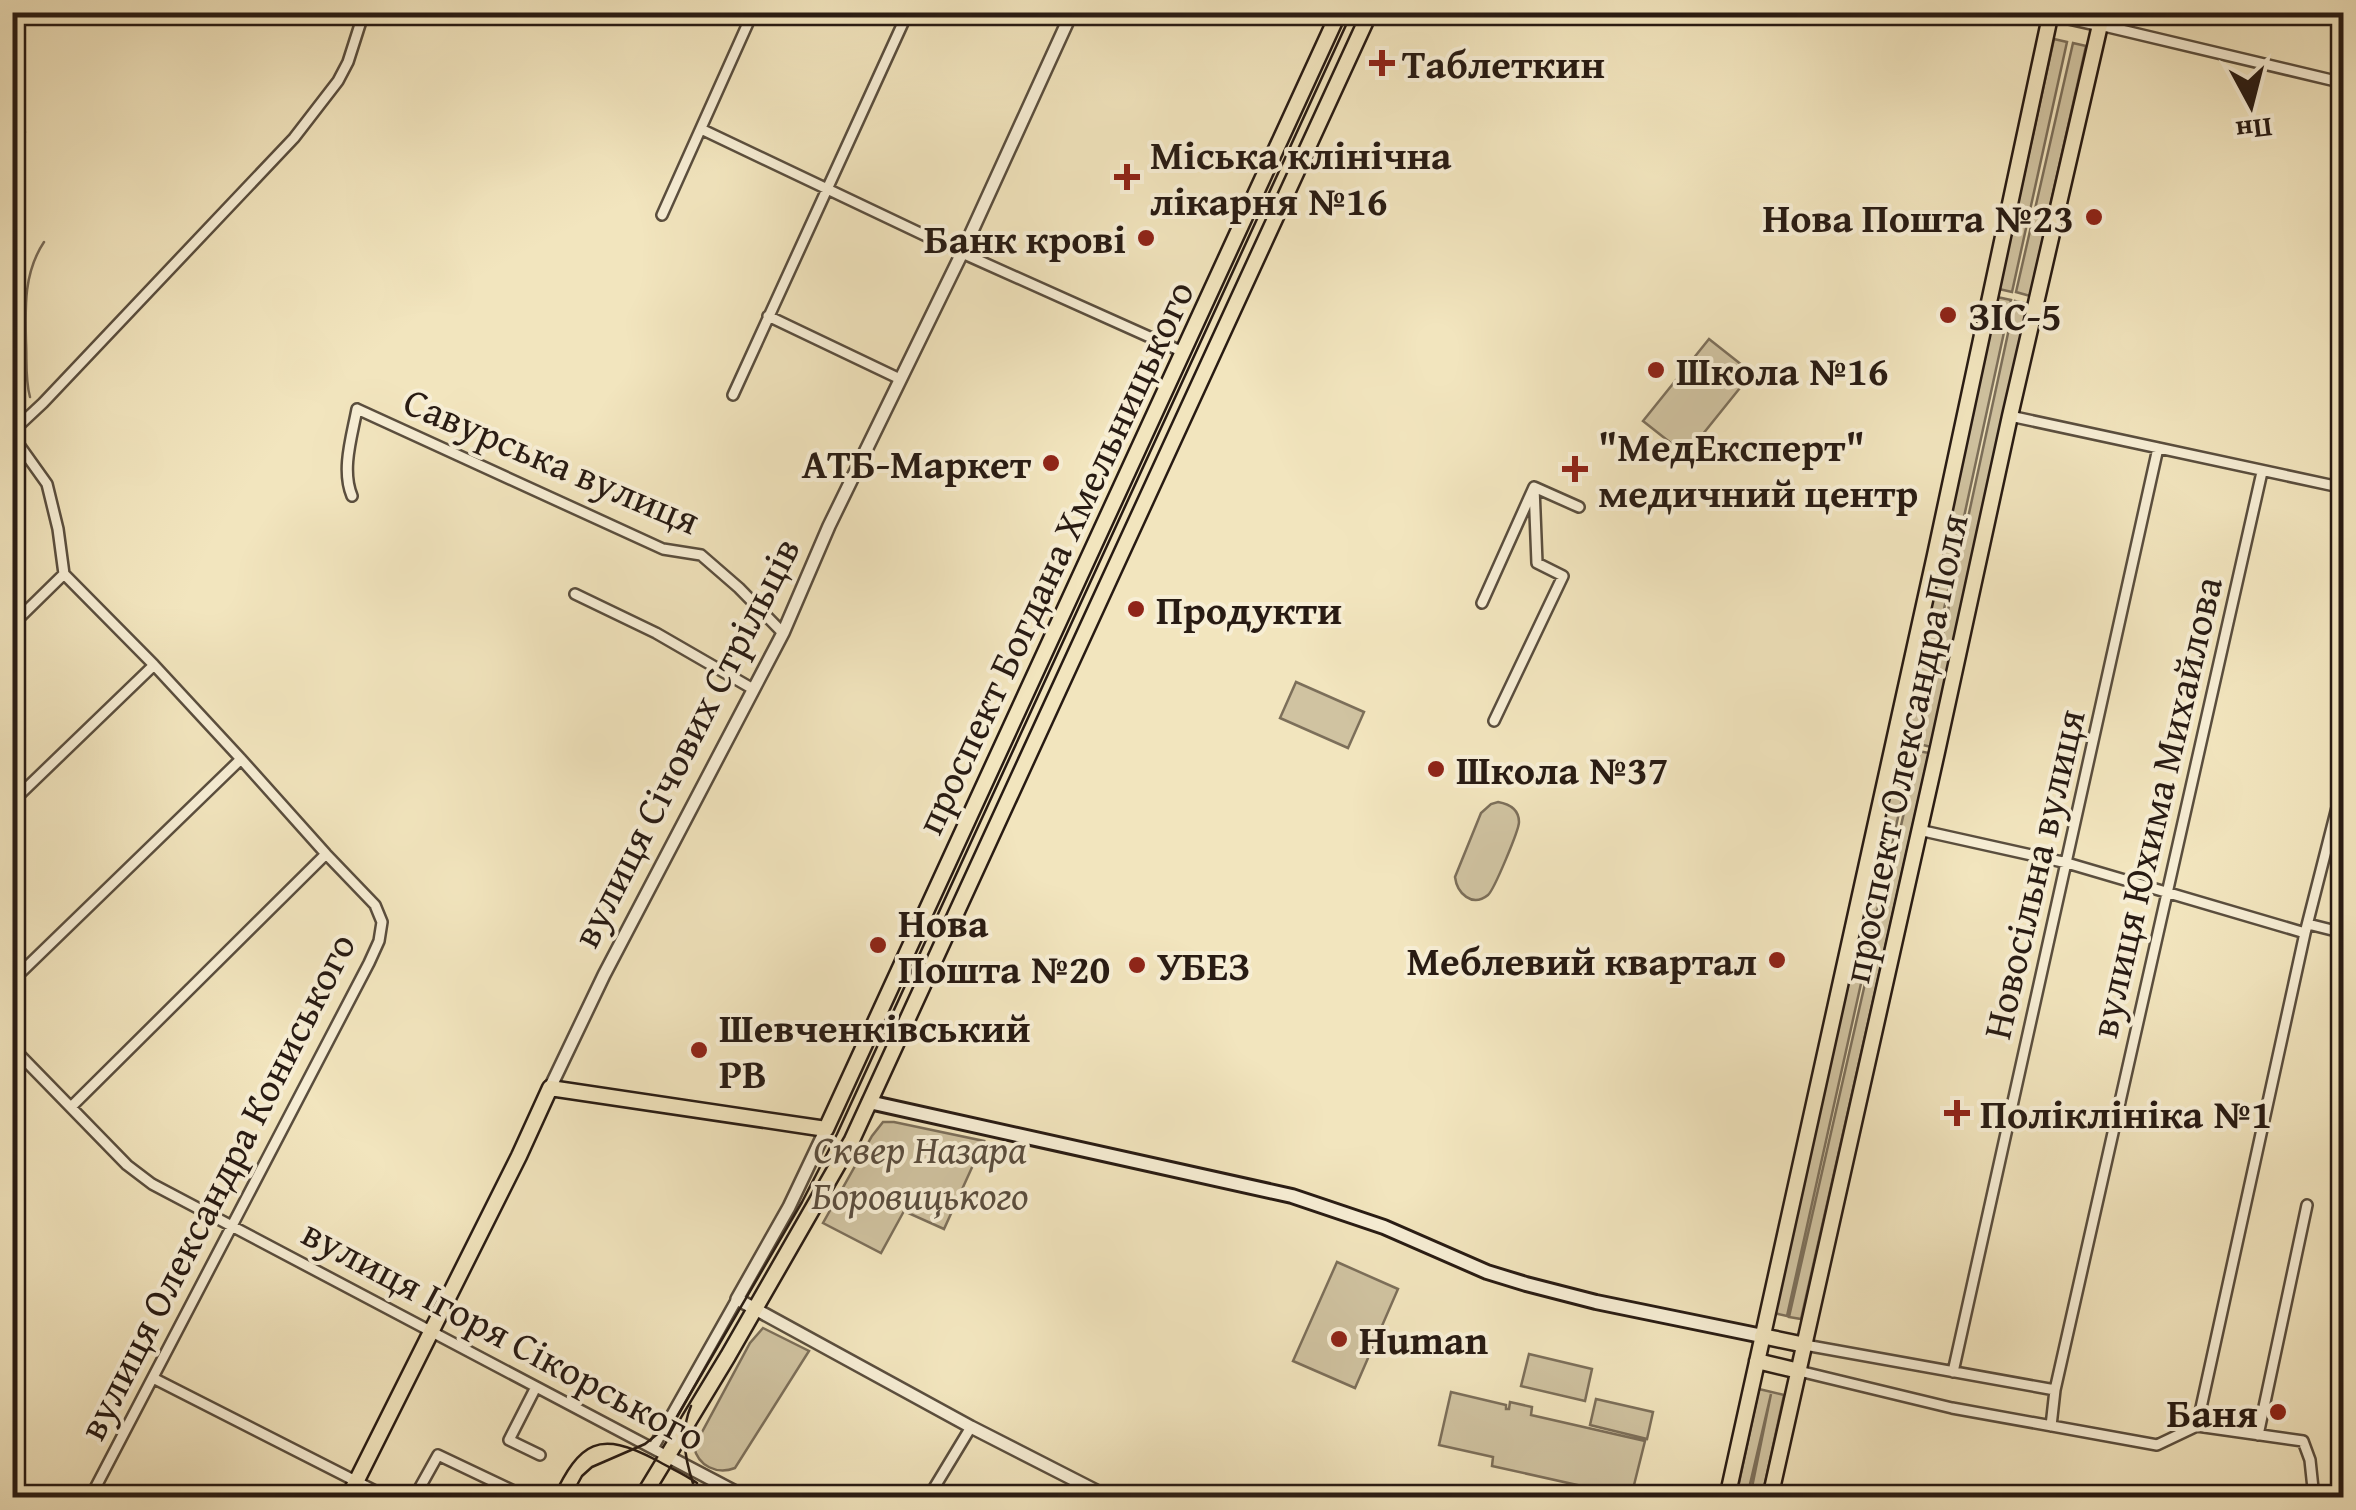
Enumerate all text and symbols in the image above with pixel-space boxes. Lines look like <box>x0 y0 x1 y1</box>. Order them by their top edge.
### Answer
place label: Таблеткин <box>1402 34 1605 93</box>
marker: Таблеткин <box>1371 52 1393 74</box>
north arrow <box>2201 55 2301 155</box>
text: Пн <box>2234 108 2274 153</box>
place label: Міська клінічна лікарня №16 <box>1150 125 1452 230</box>
marker: Міська клінічна лікарня №16 <box>1114 164 1140 190</box>
place label: Нова Пошта №23 <box>1762 188 2074 247</box>
marker: Нова Пошта №23 <box>2083 206 2105 228</box>
place label: Банк крові <box>924 209 1126 268</box>
marker: Банк крові <box>1135 227 1157 249</box>
street label: проспект Богдана Хмельницького <box>899 270 1209 844</box>
place label: ЗІС-5 <box>1968 286 2062 345</box>
marker: ЗІС-5 <box>1937 304 1959 326</box>
place label: Школа №16 <box>1676 341 1888 400</box>
marker: Школа №16 <box>1645 359 1667 381</box>
street label: Савурська вулиця <box>395 371 709 549</box>
place label: "МедЕксперт" медичний центр <box>1598 417 1918 522</box>
place label: АТБ-Маркет <box>802 434 1032 493</box>
marker: АТБ-Маркет <box>1040 452 1062 474</box>
marker: "МедЕксперт" медичний центр <box>1562 456 1588 482</box>
street label: проспект Олександра Поля <box>1825 508 1983 988</box>
street label: вулиця Січових Стрільців <box>556 527 814 957</box>
street label: вулиця Юхима Михайлова <box>2073 571 2237 1043</box>
place label: Продукти <box>1156 580 1342 639</box>
marker: Продукти <box>1125 598 1147 620</box>
street label: Новосільна вулиця <box>1966 703 2100 1045</box>
place label: Школа №37 <box>1456 740 1668 799</box>
marker: Школа №37 <box>1425 758 1447 780</box>
place label: Нова Пошта №20 <box>898 893 1110 998</box>
street label: вулиця Олександра Кониського <box>62 922 370 1450</box>
place label: Меблевий квартал <box>1406 931 1757 990</box>
marker: Нова Пошта №20 <box>867 934 889 956</box>
place label: УБЕЗ <box>1157 936 1250 995</box>
marker: Меблевий квартал <box>1766 949 1788 971</box>
marker: УБЕЗ <box>1126 954 1148 976</box>
place label: Шевченківський РВ <box>719 998 1031 1103</box>
marker: Шевченківський РВ <box>688 1039 710 1061</box>
place label: Поліклініка №1 <box>1980 1084 2272 1143</box>
marker: Поліклініка №1 <box>1944 1100 1970 1126</box>
park label: Сквер Назара Боровицького <box>811 1119 1029 1224</box>
street label: вулиця Ігоря Сікорського <box>292 1203 716 1465</box>
place label: Human <box>1359 1310 1488 1369</box>
marker: Human <box>1328 1328 1350 1350</box>
place label: Баня <box>2167 1383 2258 1442</box>
marker: Баня <box>2267 1401 2289 1423</box>

